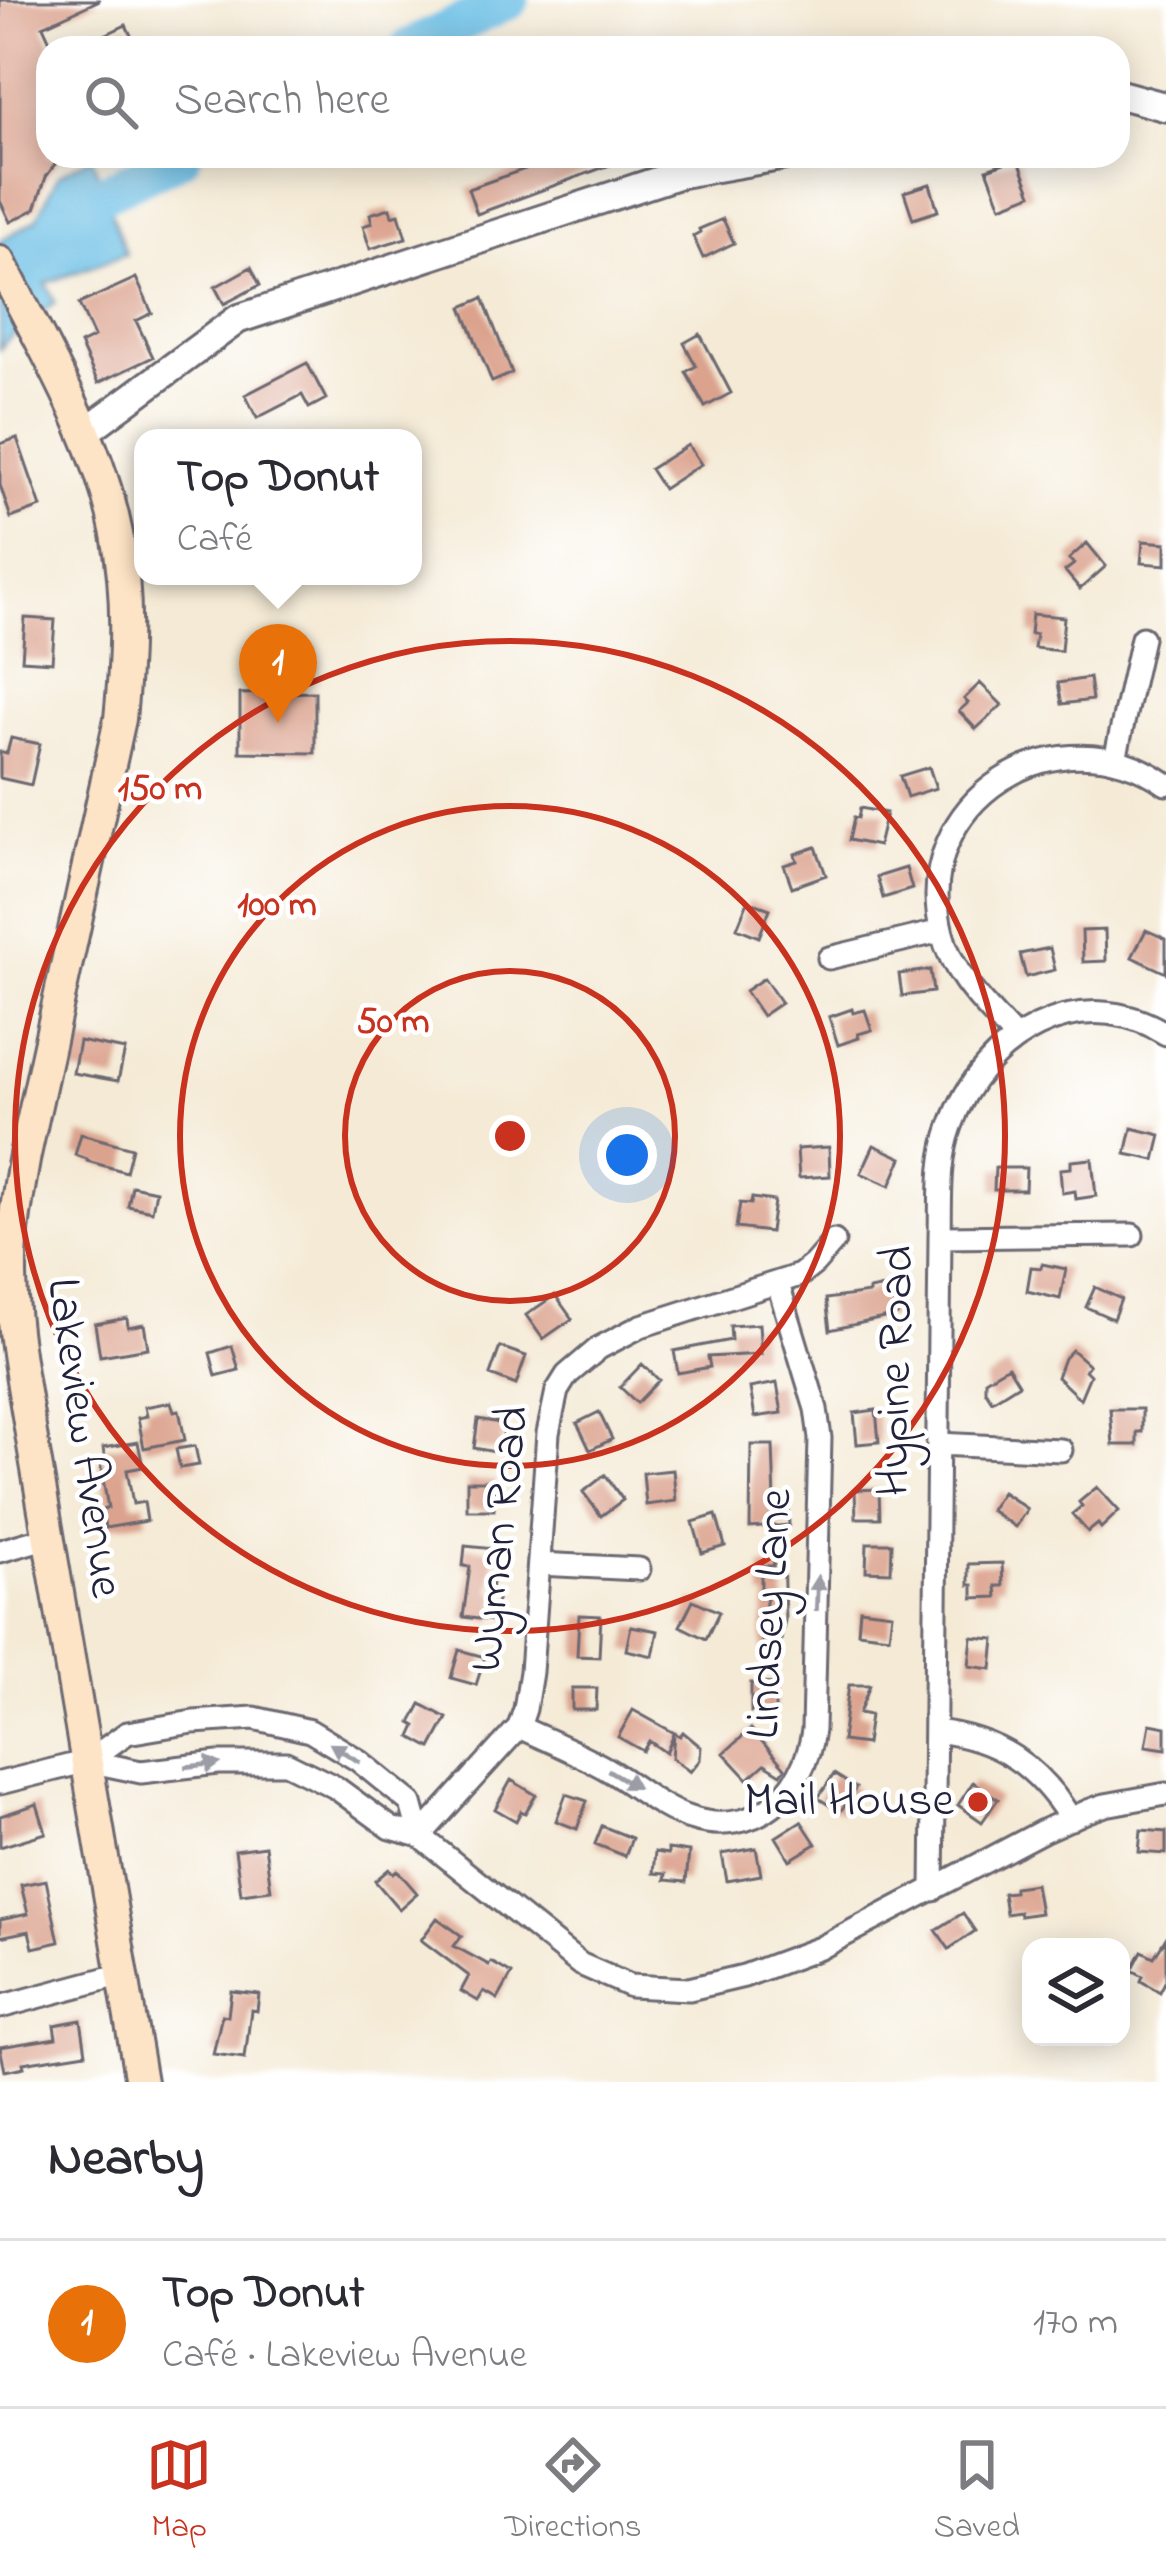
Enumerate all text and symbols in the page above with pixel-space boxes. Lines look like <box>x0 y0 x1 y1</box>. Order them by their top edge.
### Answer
search box <box>36 36 1130 168</box>
icon: search <box>78 69 144 135</box>
text: Search here <box>174 69 390 135</box>
popup <box>134 429 422 585</box>
text: Top Donut <box>177 446 379 512</box>
text: Café <box>177 512 252 569</box>
pin: 1 <box>239 624 317 723</box>
text: 150 m <box>118 764 202 817</box>
text: 100 m <box>237 880 317 933</box>
text: 50 m <box>356 997 430 1050</box>
centre of rings <box>489 1115 531 1157</box>
your location <box>597 1125 657 1185</box>
street label: Hypine Road <box>860 1245 934 1497</box>
street label: Lakeview Avenue <box>26 1274 140 1603</box>
street label: Wyman Road <box>452 1402 550 1675</box>
street label: Lindsey Lane <box>729 1487 813 1741</box>
one-way arrow <box>807 1573 826 1611</box>
one-way arrow <box>329 1743 362 1765</box>
one-way arrow <box>185 1755 223 1774</box>
place label: Mail House <box>744 1767 954 1837</box>
one-way arrow <box>606 1768 640 1789</box>
marker: Mail House <box>965 1789 991 1815</box>
map controls <box>1022 1938 1130 2046</box>
button: layers <box>1022 1938 1130 2046</box>
text: Nearby <box>48 2123 204 2198</box>
text: Top Donut <box>162 2262 364 2328</box>
text: 1 <box>81 2295 93 2352</box>
text: 170 m <box>1033 2295 1118 2352</box>
text: Café · Lakeview Avenue <box>162 2328 527 2385</box>
tab: Map <box>146 2432 212 2552</box>
tab: Directions <box>504 2432 641 2552</box>
tab: Saved <box>934 2432 1020 2552</box>

